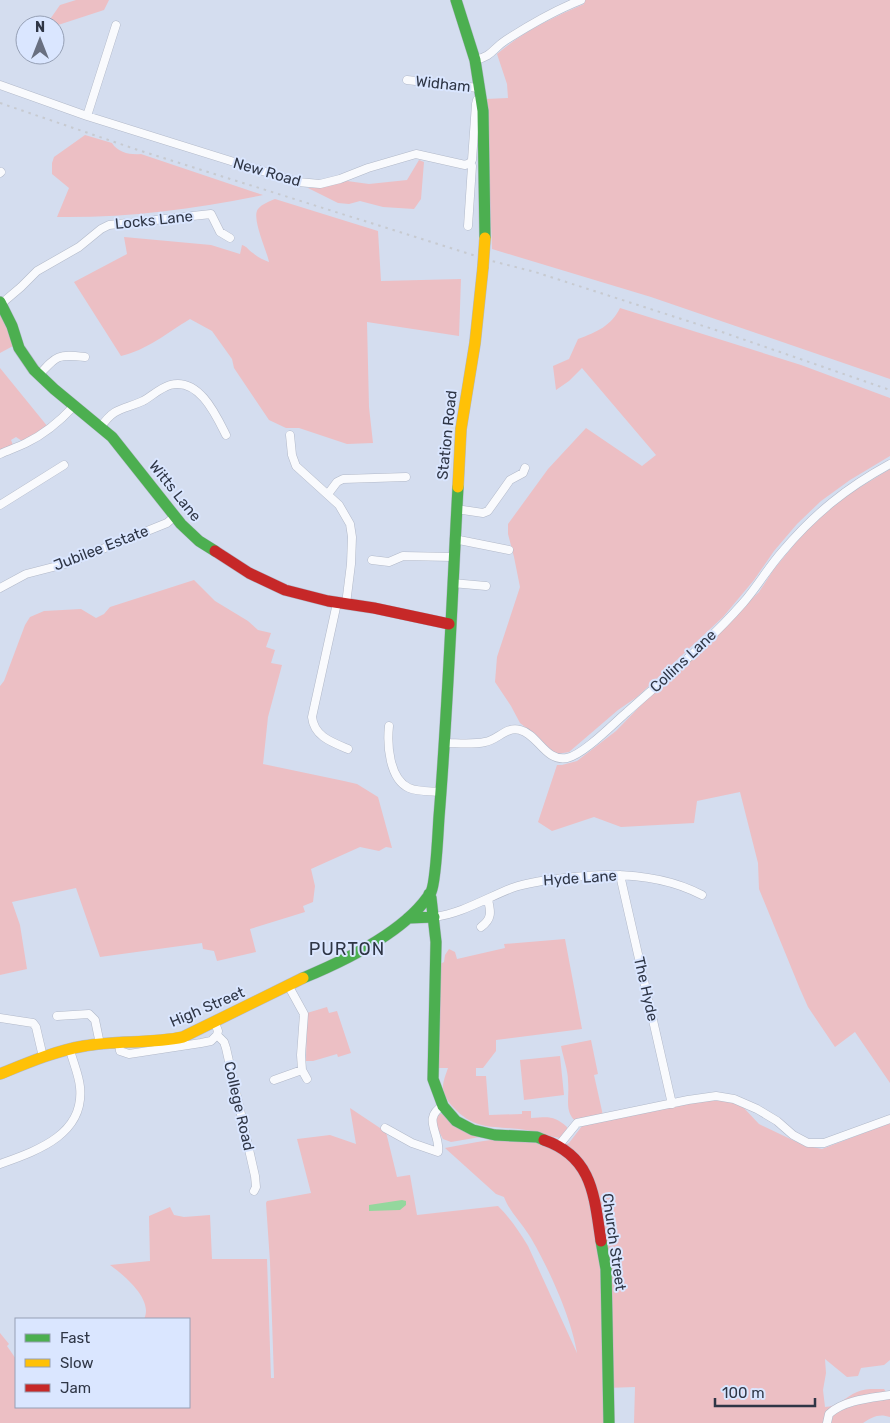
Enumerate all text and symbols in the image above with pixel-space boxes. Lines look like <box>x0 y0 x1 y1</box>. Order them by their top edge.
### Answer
north arrow <box>15 15 65 65</box>
text: N <box>35 19 45 36</box>
street label: Widham <box>415 72 471 96</box>
street label: New Road <box>231 154 303 190</box>
street label: Locks Lane <box>114 207 194 233</box>
street label: Station Road <box>433 389 461 481</box>
street label: Witts Lane <box>145 457 205 525</box>
street label: Jubilee Estate <box>51 522 151 574</box>
street label: Collins Lane <box>646 626 720 696</box>
street label: Hyde Lane <box>542 866 618 890</box>
district label: PURTON <box>309 938 385 960</box>
street label: The Hyde <box>630 955 662 1023</box>
street label: High Street <box>167 983 247 1031</box>
street label: College Road <box>220 1060 258 1152</box>
street label: Church Street <box>598 1192 630 1292</box>
legend <box>15 1318 190 1408</box>
text: Fast <box>60 1329 90 1347</box>
text: Slow <box>60 1354 93 1372</box>
scale bar <box>715 1376 815 1408</box>
text: Jam <box>60 1379 91 1397</box>
text: 100 m <box>722 1384 764 1402</box>

